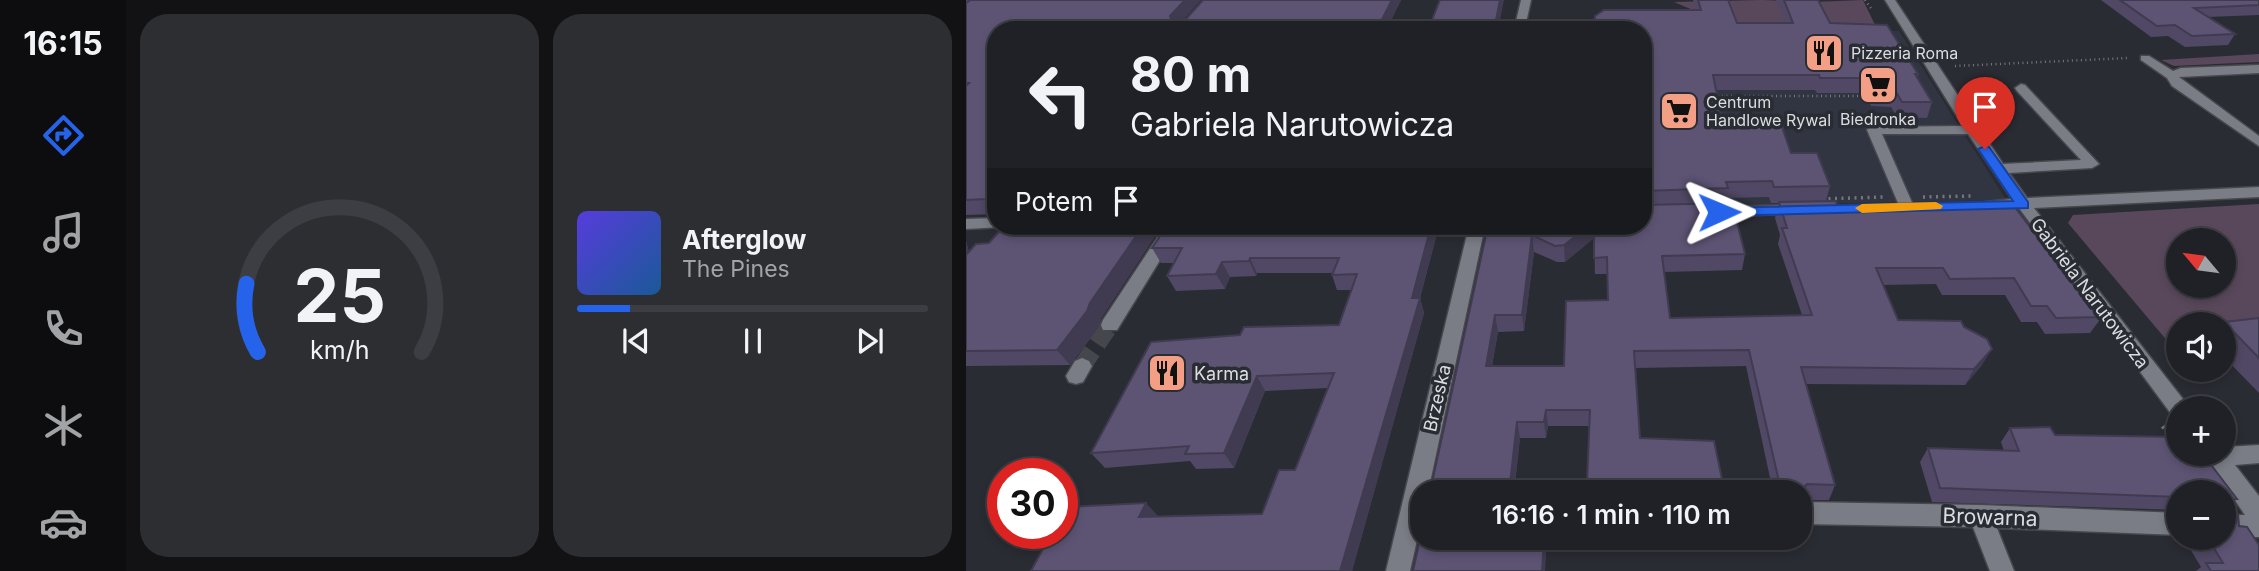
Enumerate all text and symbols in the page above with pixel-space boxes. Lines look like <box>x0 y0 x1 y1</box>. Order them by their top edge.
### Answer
text: 16:15 <box>23 24 103 63</box>
restaurant icon: Pizzeria Roma <box>1803 32 1845 74</box>
place label: Pizzeria Roma <box>1851 43 1958 63</box>
text: 80 m <box>1130 45 1251 104</box>
icon: left <box>1015 49 1106 140</box>
supermarket icon: Biedronka <box>1857 64 1899 106</box>
pin <box>1955 77 2015 149</box>
icon: arrive <box>1966 88 2004 126</box>
supermarket icon: Centrum Handlowe Rywal <box>1658 90 1700 132</box>
place label: Centrum Handlowe Rywal <box>1706 92 1831 130</box>
text: Gabriela Narutowicza <box>1130 105 1454 144</box>
place label: Biedronka <box>1840 109 1916 129</box>
icon: directions <box>39 111 88 160</box>
position arrow <box>1682 175 1756 249</box>
icon: arrive <box>1107 182 1145 220</box>
text: Potem <box>1015 186 1093 217</box>
icon: music <box>39 208 88 257</box>
street label: Gabriela Narutowicza <box>2027 214 2153 372</box>
text: Afterglow <box>682 224 806 255</box>
north arrow <box>2166 228 2236 298</box>
map controls <box>2166 228 2236 550</box>
text: 25 <box>293 251 386 340</box>
text: The Pines <box>682 255 790 283</box>
icon: phone <box>39 304 88 353</box>
button: sound <box>2166 312 2236 382</box>
icon: previous <box>617 322 655 360</box>
icon: pause <box>734 322 772 360</box>
icon: next <box>851 322 889 360</box>
text: km/h <box>310 334 369 364</box>
restaurant icon: Karma <box>1146 352 1188 394</box>
street label: Brzeska <box>1419 362 1455 434</box>
place label: Karma <box>1194 363 1249 384</box>
button: + <box>2166 396 2236 466</box>
icon: climate <box>39 401 88 450</box>
speed limit sign: 30 <box>987 458 1078 549</box>
button: − <box>2166 480 2236 550</box>
icon: car <box>39 498 88 547</box>
text: 16:16 · 1 min · 110 m <box>1491 499 1731 530</box>
street label: Browarna <box>1942 503 2038 531</box>

